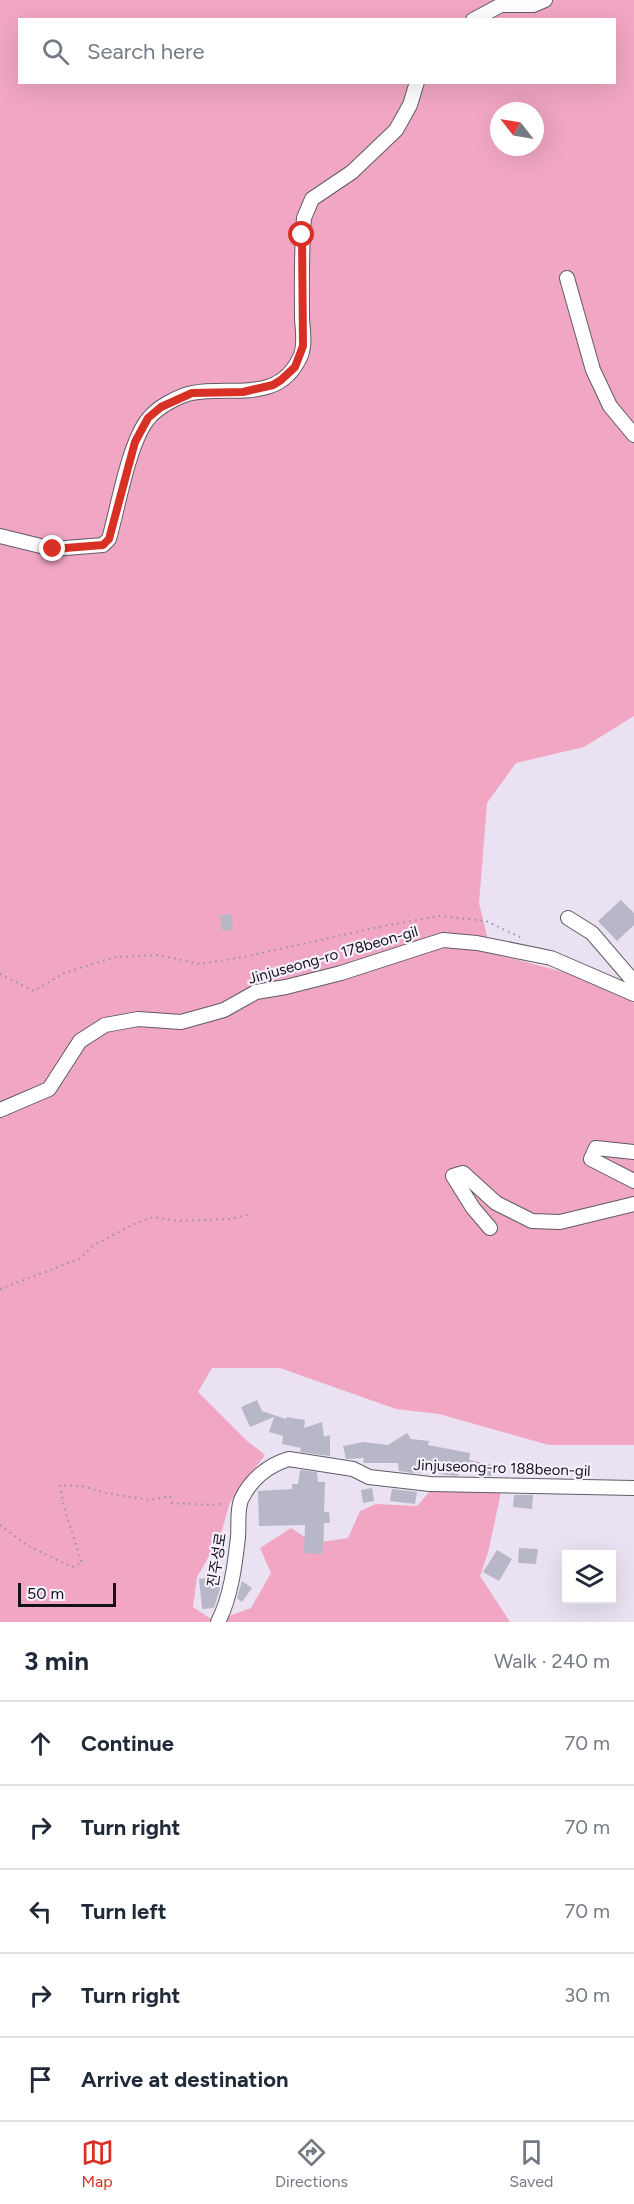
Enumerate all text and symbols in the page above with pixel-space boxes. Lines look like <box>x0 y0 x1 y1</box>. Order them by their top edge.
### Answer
search box <box>18 18 616 84</box>
icon: search <box>39 35 72 68</box>
text: Search here <box>87 38 205 65</box>
north arrow <box>490 102 544 156</box>
route start <box>288 221 314 247</box>
route end <box>39 535 65 561</box>
street label: Jinjuseong-ro 178beon-gil <box>246 922 420 988</box>
street label: Jinjuseong-ro 188beon-gil <box>413 1456 591 1480</box>
street label: 진주성로 <box>204 1531 230 1589</box>
map controls <box>562 1550 616 1604</box>
button: layers <box>562 1550 616 1604</box>
scale bar <box>18 1580 116 1608</box>
text: 50 m <box>27 1584 64 1603</box>
text: 3 min <box>24 1645 89 1677</box>
text: Walk · 240 m <box>494 1649 610 1673</box>
icon: ahead <box>24 1727 57 1760</box>
text: Continue <box>81 1730 174 1757</box>
text: 70 m <box>564 1731 610 1755</box>
icon: right <box>24 1811 57 1844</box>
text: Turn right <box>81 1814 180 1841</box>
text: 70 m <box>564 1815 610 1839</box>
icon: left <box>24 1895 57 1928</box>
text: Turn left <box>81 1898 167 1925</box>
text: 70 m <box>564 1899 610 1923</box>
icon: right <box>24 1979 57 2012</box>
text: Turn right <box>81 1982 180 2009</box>
text: 30 m <box>564 1983 610 2007</box>
icon: arrive <box>24 2063 57 2096</box>
text: Arrive at destination <box>81 2066 289 2093</box>
tab: Map <box>81 2136 114 2191</box>
tab: Directions <box>275 2136 348 2191</box>
tab: Saved <box>509 2136 553 2191</box>

